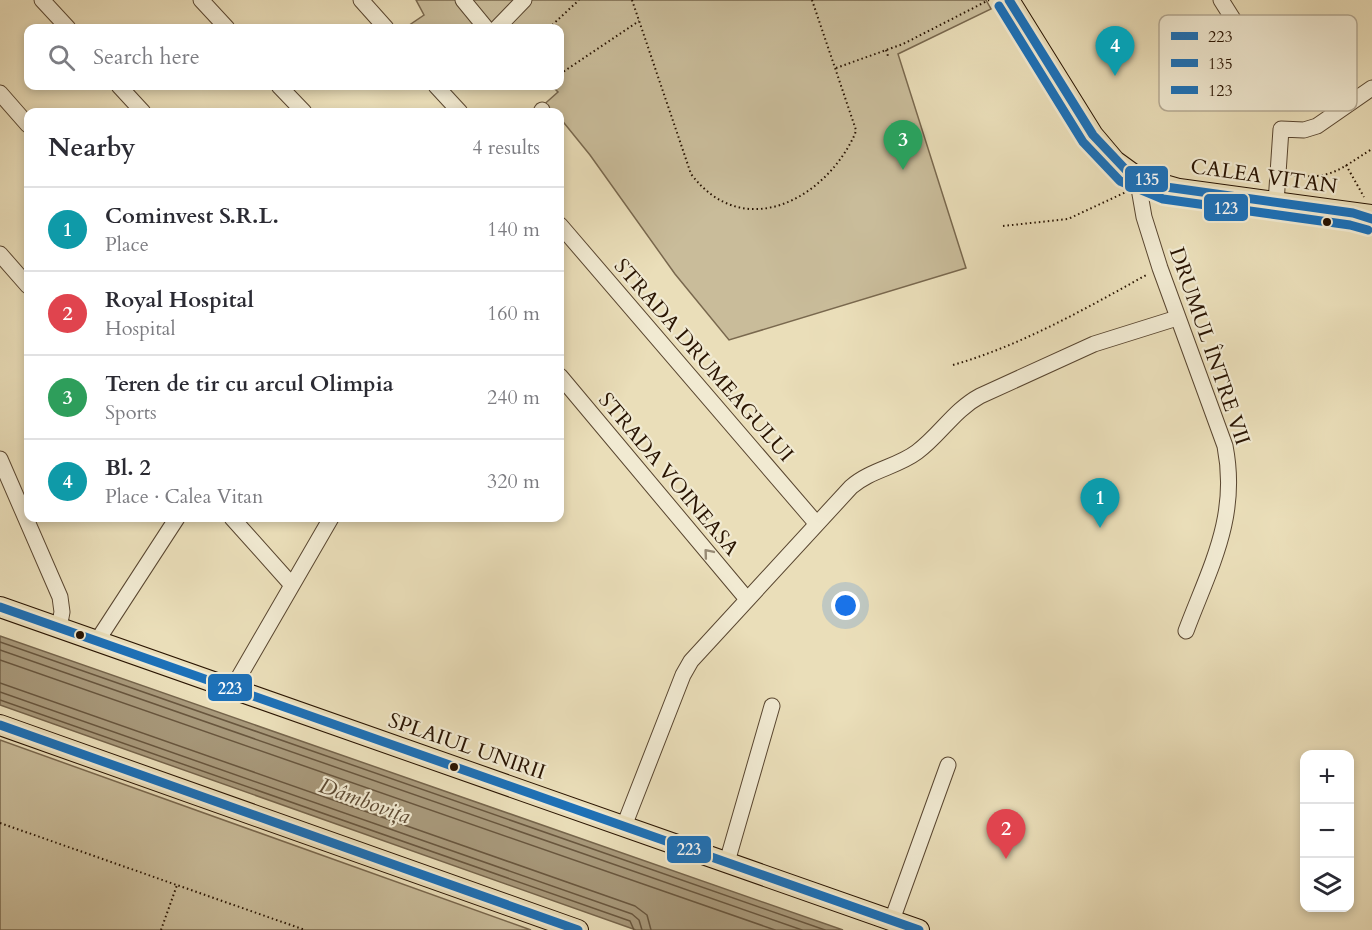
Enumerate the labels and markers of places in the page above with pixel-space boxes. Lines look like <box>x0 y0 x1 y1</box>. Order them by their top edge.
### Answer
pin: 4 <box>1096 26 1134 76</box>
pin: 3 <box>884 120 922 170</box>
unlabelled marker <box>1321 216 1333 228</box>
pin: 1 <box>1080 478 1120 528</box>
unlabelled marker <box>74 629 86 641</box>
unlabelled marker <box>448 761 460 773</box>
pin: 2 <box>986 810 1026 859</box>

